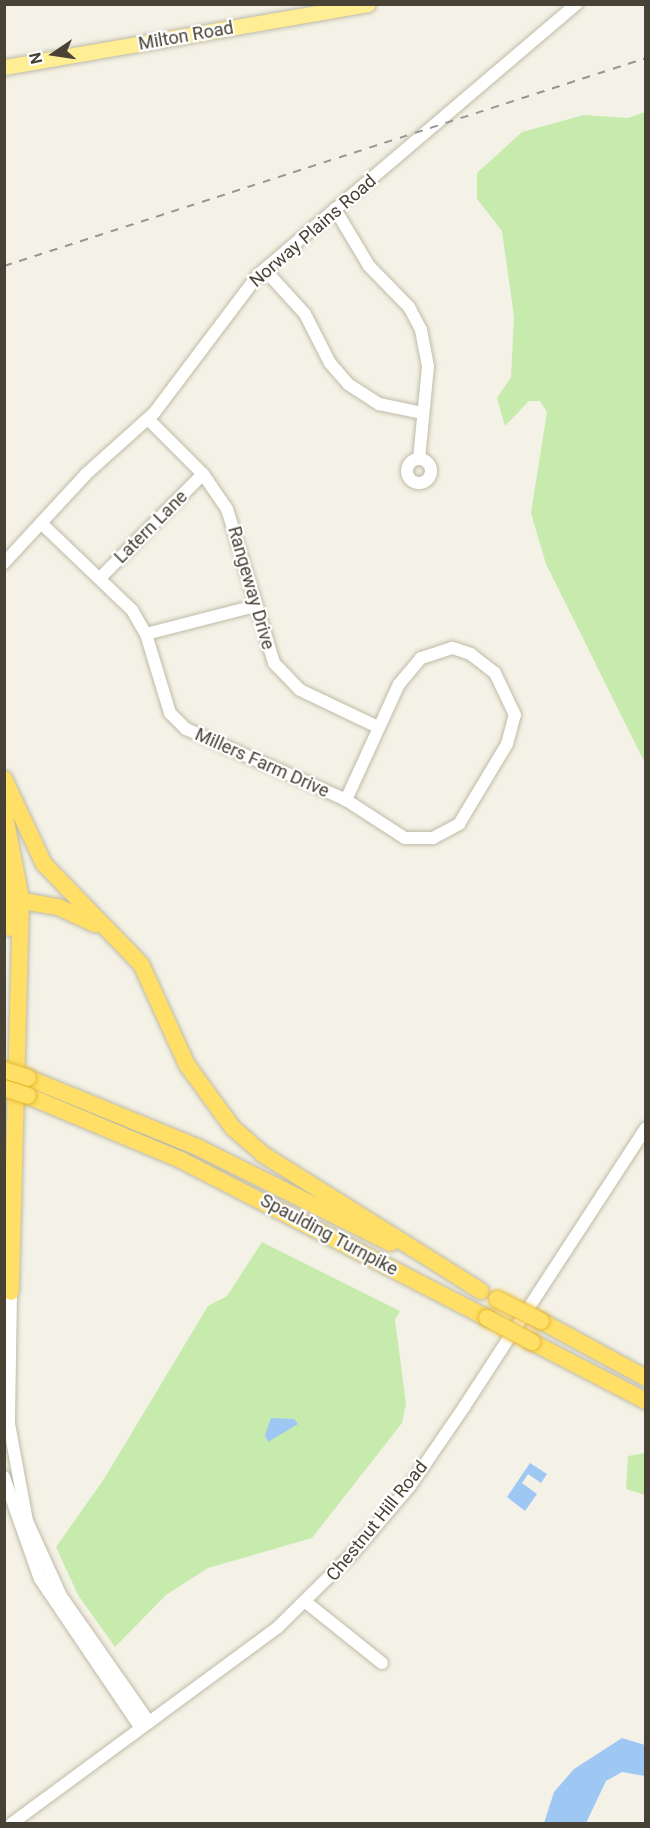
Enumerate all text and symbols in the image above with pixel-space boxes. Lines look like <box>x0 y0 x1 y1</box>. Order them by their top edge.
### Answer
street label: Milton Road <box>137 17 235 55</box>
north arrow <box>24 24 84 84</box>
text: N <box>25 51 47 66</box>
street label: Norway Plains Road <box>245 170 381 292</box>
street label: Latern Lane <box>110 486 192 568</box>
street label: Rangeway Drive <box>223 524 279 652</box>
street label: Millers Farm Drive <box>192 724 332 802</box>
street label: Spaulding Turnpike <box>256 1190 402 1280</box>
street label: Chestnut Hill Road <box>322 1457 432 1585</box>

